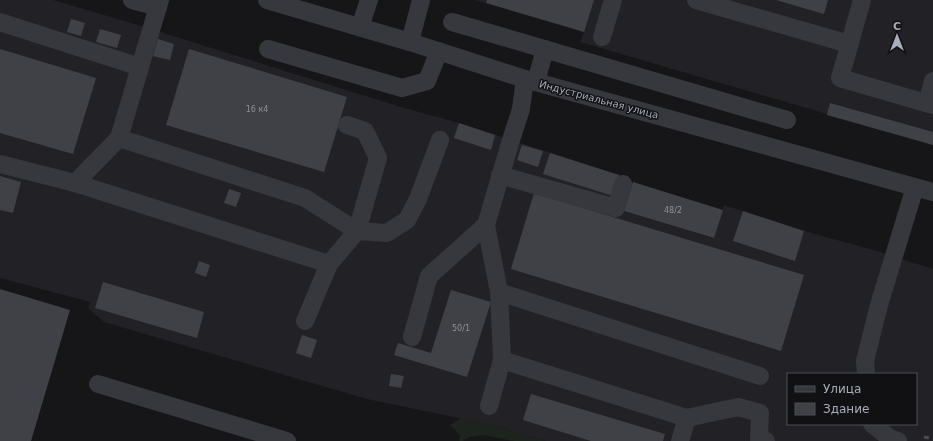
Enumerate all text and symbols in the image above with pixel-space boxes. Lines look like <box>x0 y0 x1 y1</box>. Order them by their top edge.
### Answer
north arrow <box>877 16 917 56</box>
text: С <box>893 20 901 33</box>
street label: Индустриальная улица <box>538 78 660 121</box>
house number: 16 к4 <box>246 105 268 114</box>
house number: 48/2 <box>664 206 682 215</box>
house number: 50/1 <box>452 324 470 333</box>
legend <box>787 373 917 425</box>
text: Улица <box>823 382 861 396</box>
text: Здание <box>823 402 869 416</box>

